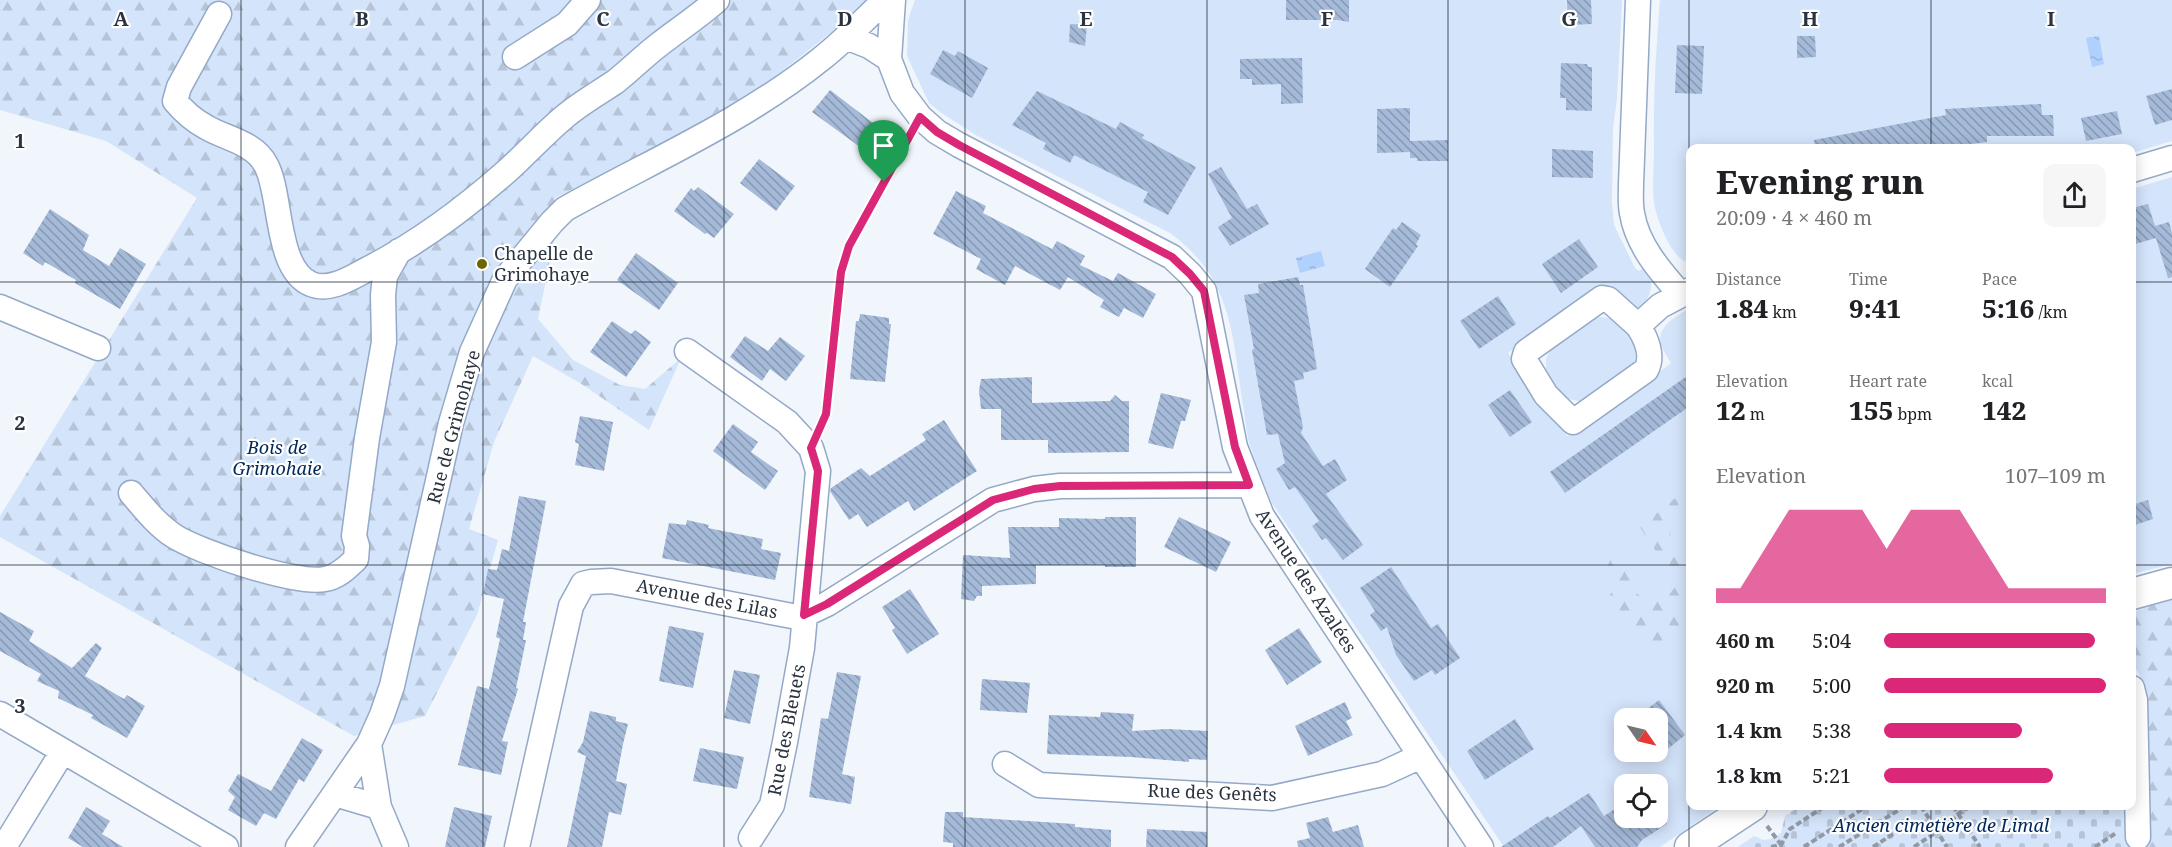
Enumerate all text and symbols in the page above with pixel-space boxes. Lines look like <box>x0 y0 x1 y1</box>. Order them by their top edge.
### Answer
text: A <box>113 5 129 32</box>
text: B <box>355 5 369 32</box>
text: C <box>596 5 610 32</box>
text: D <box>837 5 853 32</box>
text: E <box>1079 5 1093 32</box>
text: F <box>1321 5 1333 32</box>
text: G <box>1561 5 1577 32</box>
text: H <box>1802 5 1818 32</box>
text: I <box>2047 5 2055 32</box>
pin <box>858 120 909 182</box>
text: 1 <box>14 127 26 154</box>
icon: arrive <box>867 129 900 162</box>
text: Evening run <box>1716 159 1924 204</box>
button: share <box>2043 164 2106 227</box>
text: 20:09 · 4 × 460 m <box>1716 204 1872 231</box>
place label: Chapelle de Grimohaye <box>494 241 593 286</box>
marker: Chapelle de Grimohaye <box>475 257 489 271</box>
text: Distance <box>1716 268 1781 290</box>
text: Time <box>1849 268 1888 290</box>
text: Pace <box>1982 268 2017 290</box>
text: 1.84 <box>1716 290 1768 326</box>
text: 9:41 <box>1849 290 1901 326</box>
text: 5:16 <box>1982 290 2034 326</box>
text: km <box>1768 301 1797 323</box>
text: /km <box>2034 301 2068 323</box>
street label: Rue de Grimohaye <box>421 347 485 506</box>
text: Elevation <box>1716 370 1788 392</box>
text: Heart rate <box>1849 370 1927 392</box>
text: kcal <box>1982 370 2013 392</box>
text: 12 <box>1716 392 1745 428</box>
text: 155 <box>1849 392 1893 428</box>
text: 142 <box>1982 392 2026 428</box>
text: m <box>1745 403 1765 425</box>
text: bpm <box>1893 403 1932 425</box>
text: 2 <box>14 409 26 436</box>
park label: Bois de Grimohaie <box>233 435 322 480</box>
text: Elevation <box>1716 462 1806 489</box>
text: 107–109 m <box>2005 462 2106 489</box>
street label: Avenue des Azalées <box>1251 504 1363 657</box>
street label: Avenue des Lilas <box>635 573 780 623</box>
text: 460 m <box>1716 627 1775 654</box>
text: 5:04 <box>1812 627 1851 654</box>
street label: Rue des Bleuets <box>761 662 811 798</box>
text: 920 m <box>1716 672 1775 699</box>
text: 5:00 <box>1812 672 1851 699</box>
text: 3 <box>14 692 26 719</box>
north arrow <box>1614 708 1668 762</box>
map controls <box>1614 708 1668 828</box>
text: 1.4 km <box>1716 717 1782 744</box>
text: 5:38 <box>1812 717 1851 744</box>
text: 1.8 km <box>1716 762 1782 789</box>
text: 5:21 <box>1812 762 1851 789</box>
button: locate <box>1614 774 1668 828</box>
street label: Rue des Genêts <box>1147 778 1277 806</box>
park label: Ancien cimetière de Limal <box>1831 813 2050 837</box>

